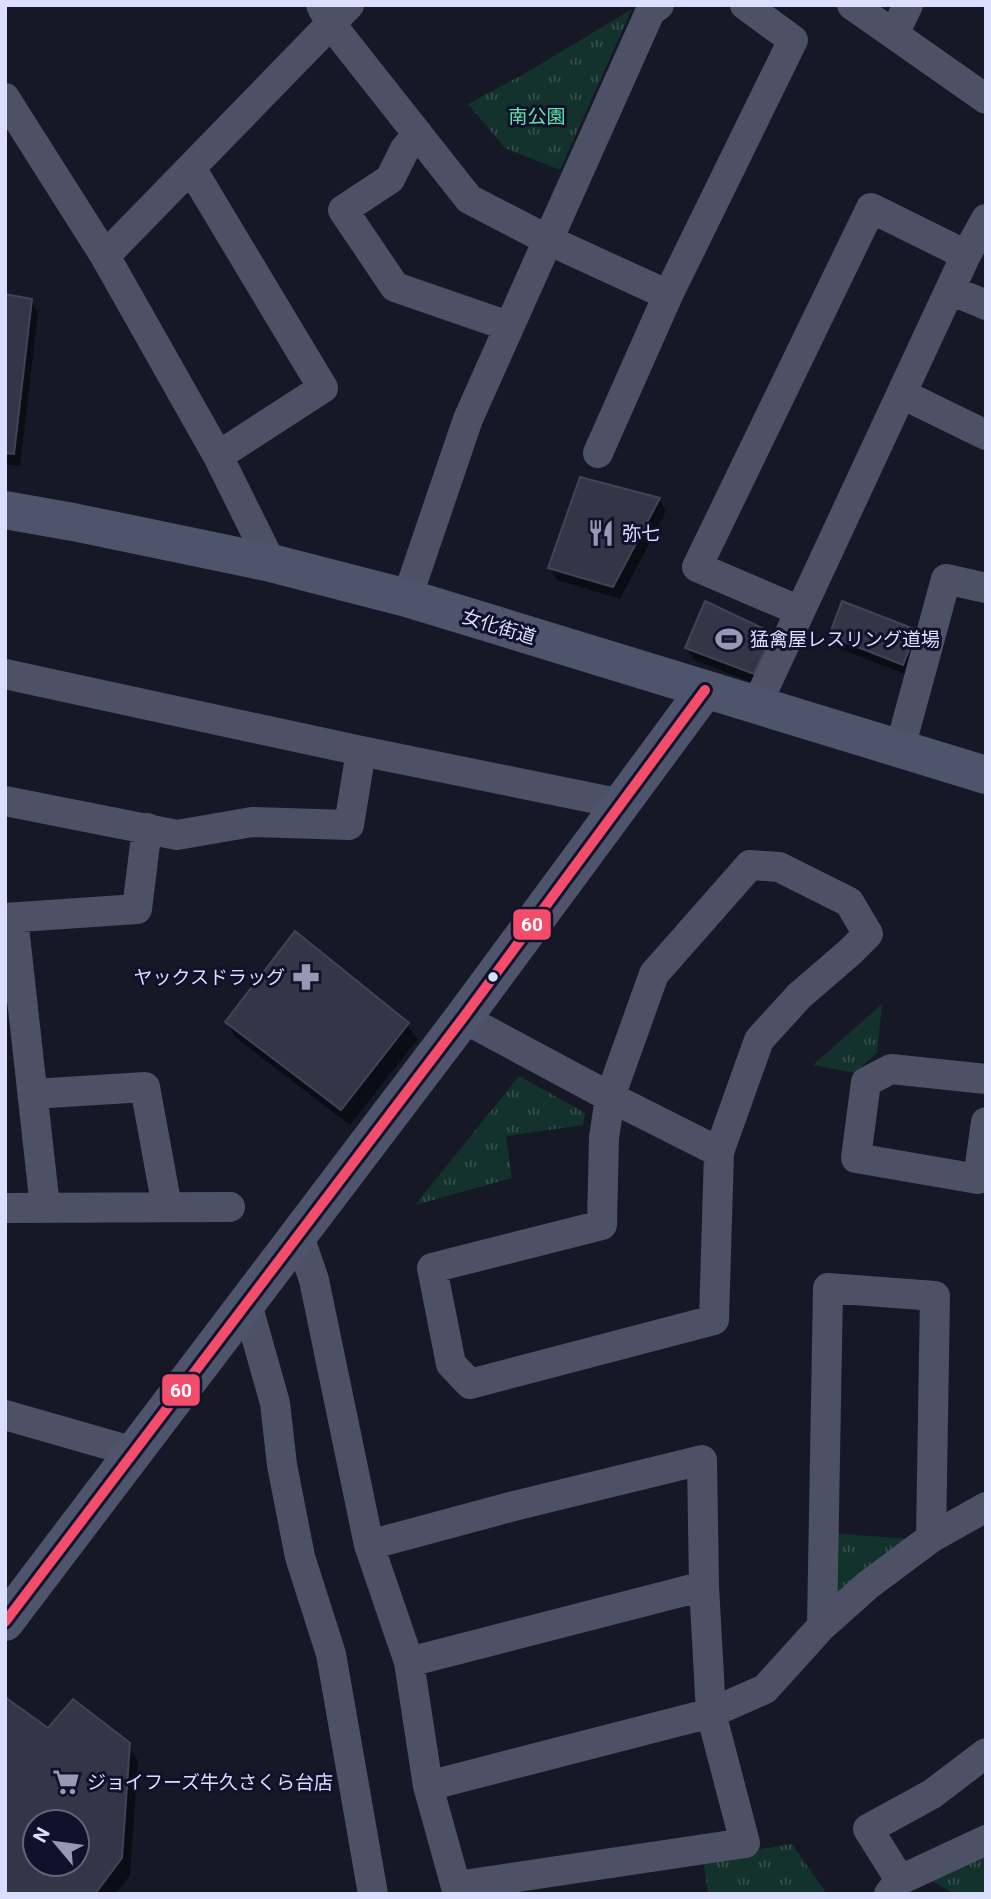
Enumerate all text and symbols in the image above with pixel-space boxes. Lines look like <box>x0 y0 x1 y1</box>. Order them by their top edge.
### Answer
park label: 南公園 <box>508 105 566 128</box>
restaurant icon: 弥七 <box>586 518 616 548</box>
place label: 弥七 <box>622 522 660 545</box>
street label: 女化街道 <box>459 605 539 649</box>
sports icon: 猛禽屋レスリング道場 <box>714 624 744 654</box>
place label: 猛禽屋レスリング道場 <box>750 628 940 651</box>
line badge: 60 <box>512 908 552 941</box>
text: 60 <box>521 913 543 936</box>
pharmacy icon: ヤックスドラッグ <box>291 962 321 992</box>
place label: ヤックスドラッグ <box>134 966 285 989</box>
unlabelled marker <box>486 970 500 984</box>
line badge: 60 <box>161 1373 201 1407</box>
text: 60 <box>170 1379 192 1402</box>
supermarket icon: ジョイフーズ牛久さくら台店 <box>51 1767 81 1797</box>
place label: ジョイフーズ牛久さくら台店 <box>87 1771 333 1794</box>
north arrow <box>21 1808 91 1878</box>
text: N <box>28 1824 55 1846</box>

